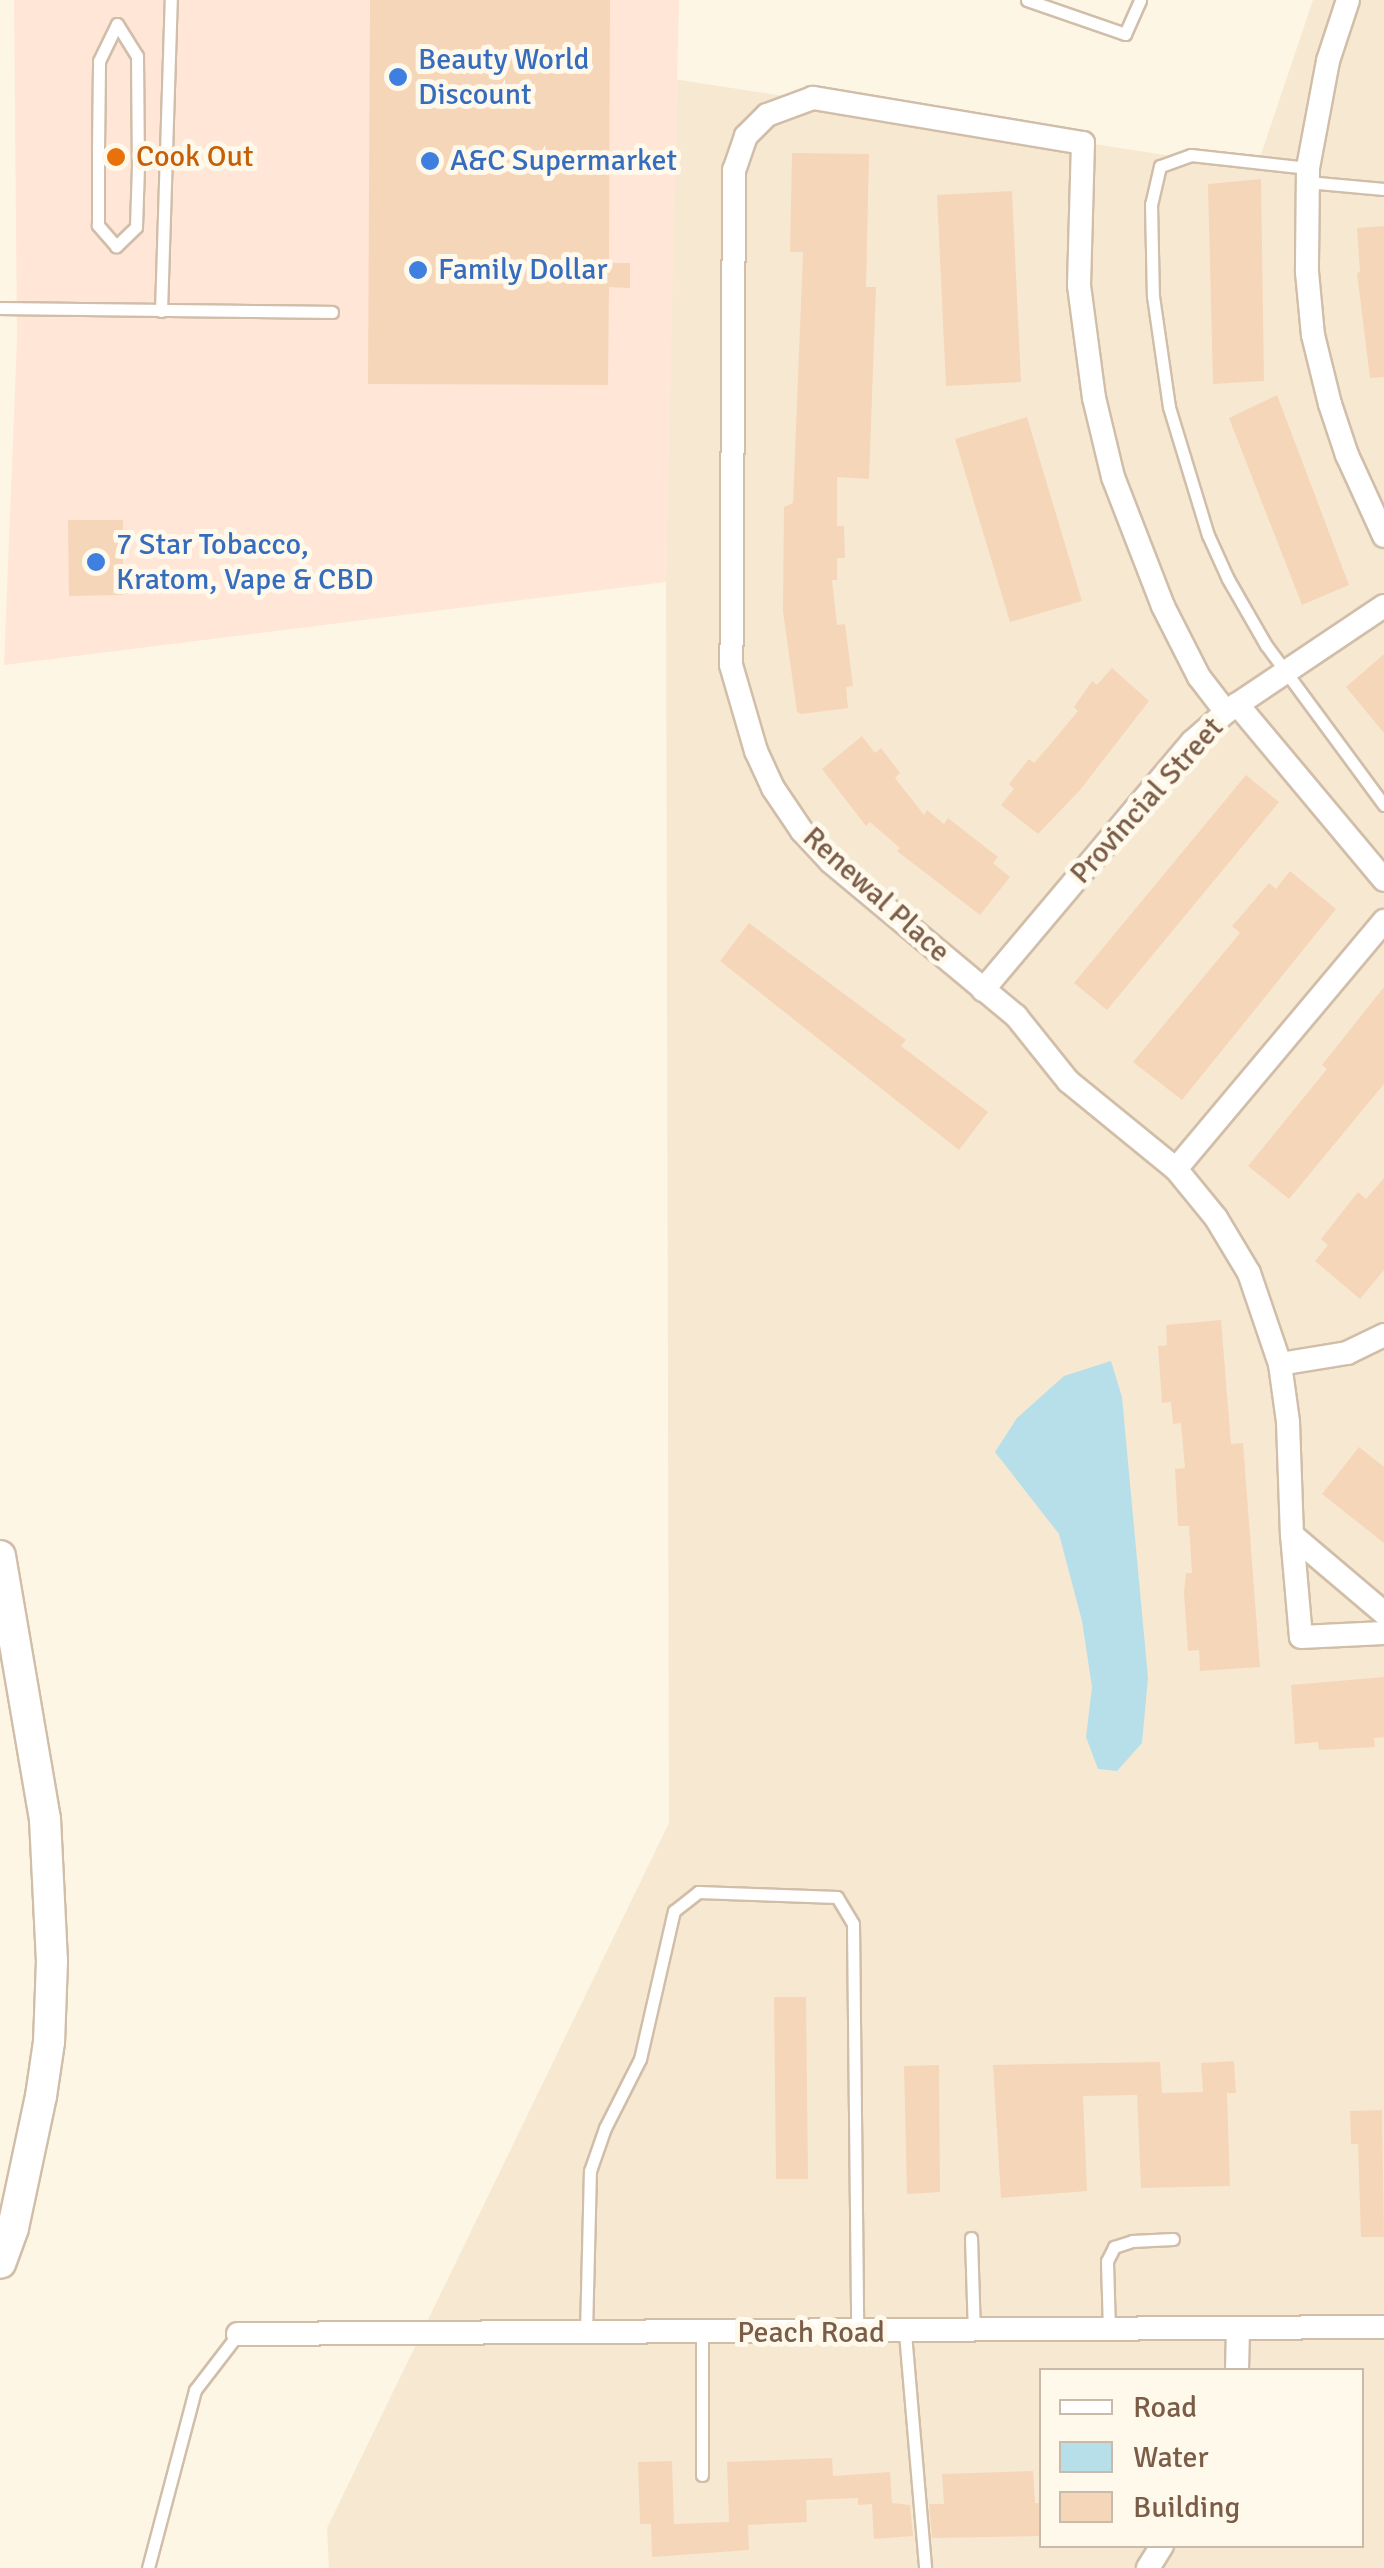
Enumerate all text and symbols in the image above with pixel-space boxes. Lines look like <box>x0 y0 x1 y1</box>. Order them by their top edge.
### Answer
place label: Beauty World Discount <box>418 42 590 112</box>
marker: Beauty World Discount <box>387 66 409 88</box>
place label: Cook Out <box>136 139 253 175</box>
place label: A&C Supermarket <box>450 143 677 179</box>
marker: Cook Out <box>105 146 127 168</box>
marker: A&C Supermarket <box>419 150 441 172</box>
place label: Family Dollar <box>438 252 608 288</box>
marker: Family Dollar <box>407 259 429 281</box>
place label: 7 Star Tobacco, Kratom, Vape & CBD <box>116 527 374 598</box>
marker: 7 Star Tobacco, Kratom, Vape & CBD <box>85 551 107 573</box>
street label: Provincial Street <box>1063 710 1231 892</box>
street label: Renewal Place <box>795 820 957 970</box>
street label: Peach Road <box>737 2315 885 2351</box>
legend <box>1039 2368 1364 2548</box>
text: Road <box>1133 2389 1197 2426</box>
text: Water <box>1133 2439 1209 2476</box>
text: Building <box>1133 2489 1240 2526</box>

